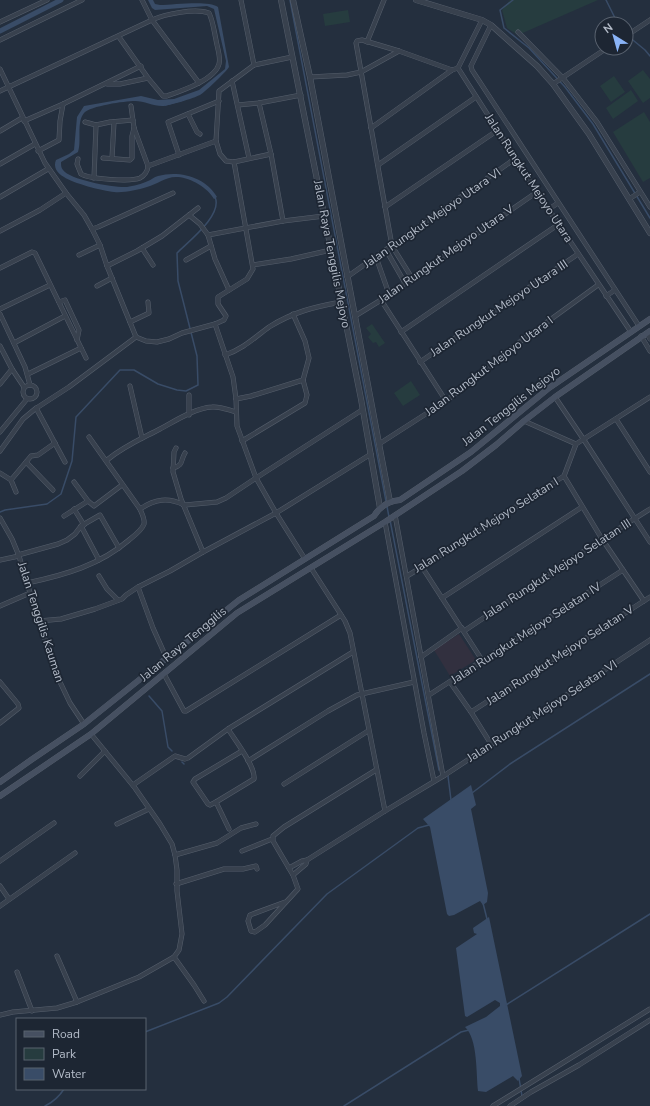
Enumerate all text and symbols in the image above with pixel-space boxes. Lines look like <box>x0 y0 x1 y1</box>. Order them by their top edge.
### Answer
north arrow <box>594 16 634 56</box>
text: N <box>600 20 616 37</box>
street label: Jalan Rungkut Mejoyo Utara <box>481 110 577 245</box>
street label: Jalan Rungkut Mejoyo Utara VI <box>360 165 504 271</box>
street label: Jalan Raya Tenggilis Mejoyo <box>310 178 354 330</box>
street label: Jalan Rungkut Mejoyo Utara V <box>376 202 516 306</box>
street label: Jalan Rungkut Mejoyo Utara III <box>426 256 571 361</box>
street label: Jalan Rungkut Mejoyo Utara I <box>421 312 556 420</box>
street label: Jalan Tenggilis Mejoyo <box>458 362 564 450</box>
street label: Jalan Rungkut Mejoyo Selatan I <box>410 474 561 577</box>
street label: Jalan Rungkut Mejoyo Selatan III <box>479 515 634 624</box>
street label: Jalan Tenggilis Kauman <box>14 559 68 684</box>
street label: Jalan Rungkut Mejoyo Selatan IV <box>447 578 605 688</box>
street label: Jalan Rungkut Mejoyo Selatan V <box>482 601 638 709</box>
street label: Jalan Raya Tenggilis <box>136 603 230 686</box>
street label: Jalan Rungkut Mejoyo Selatan VI <box>463 656 620 766</box>
legend <box>16 1018 146 1090</box>
text: Road <box>52 1026 80 1042</box>
text: Park <box>52 1046 77 1062</box>
text: Water <box>52 1066 86 1082</box>

